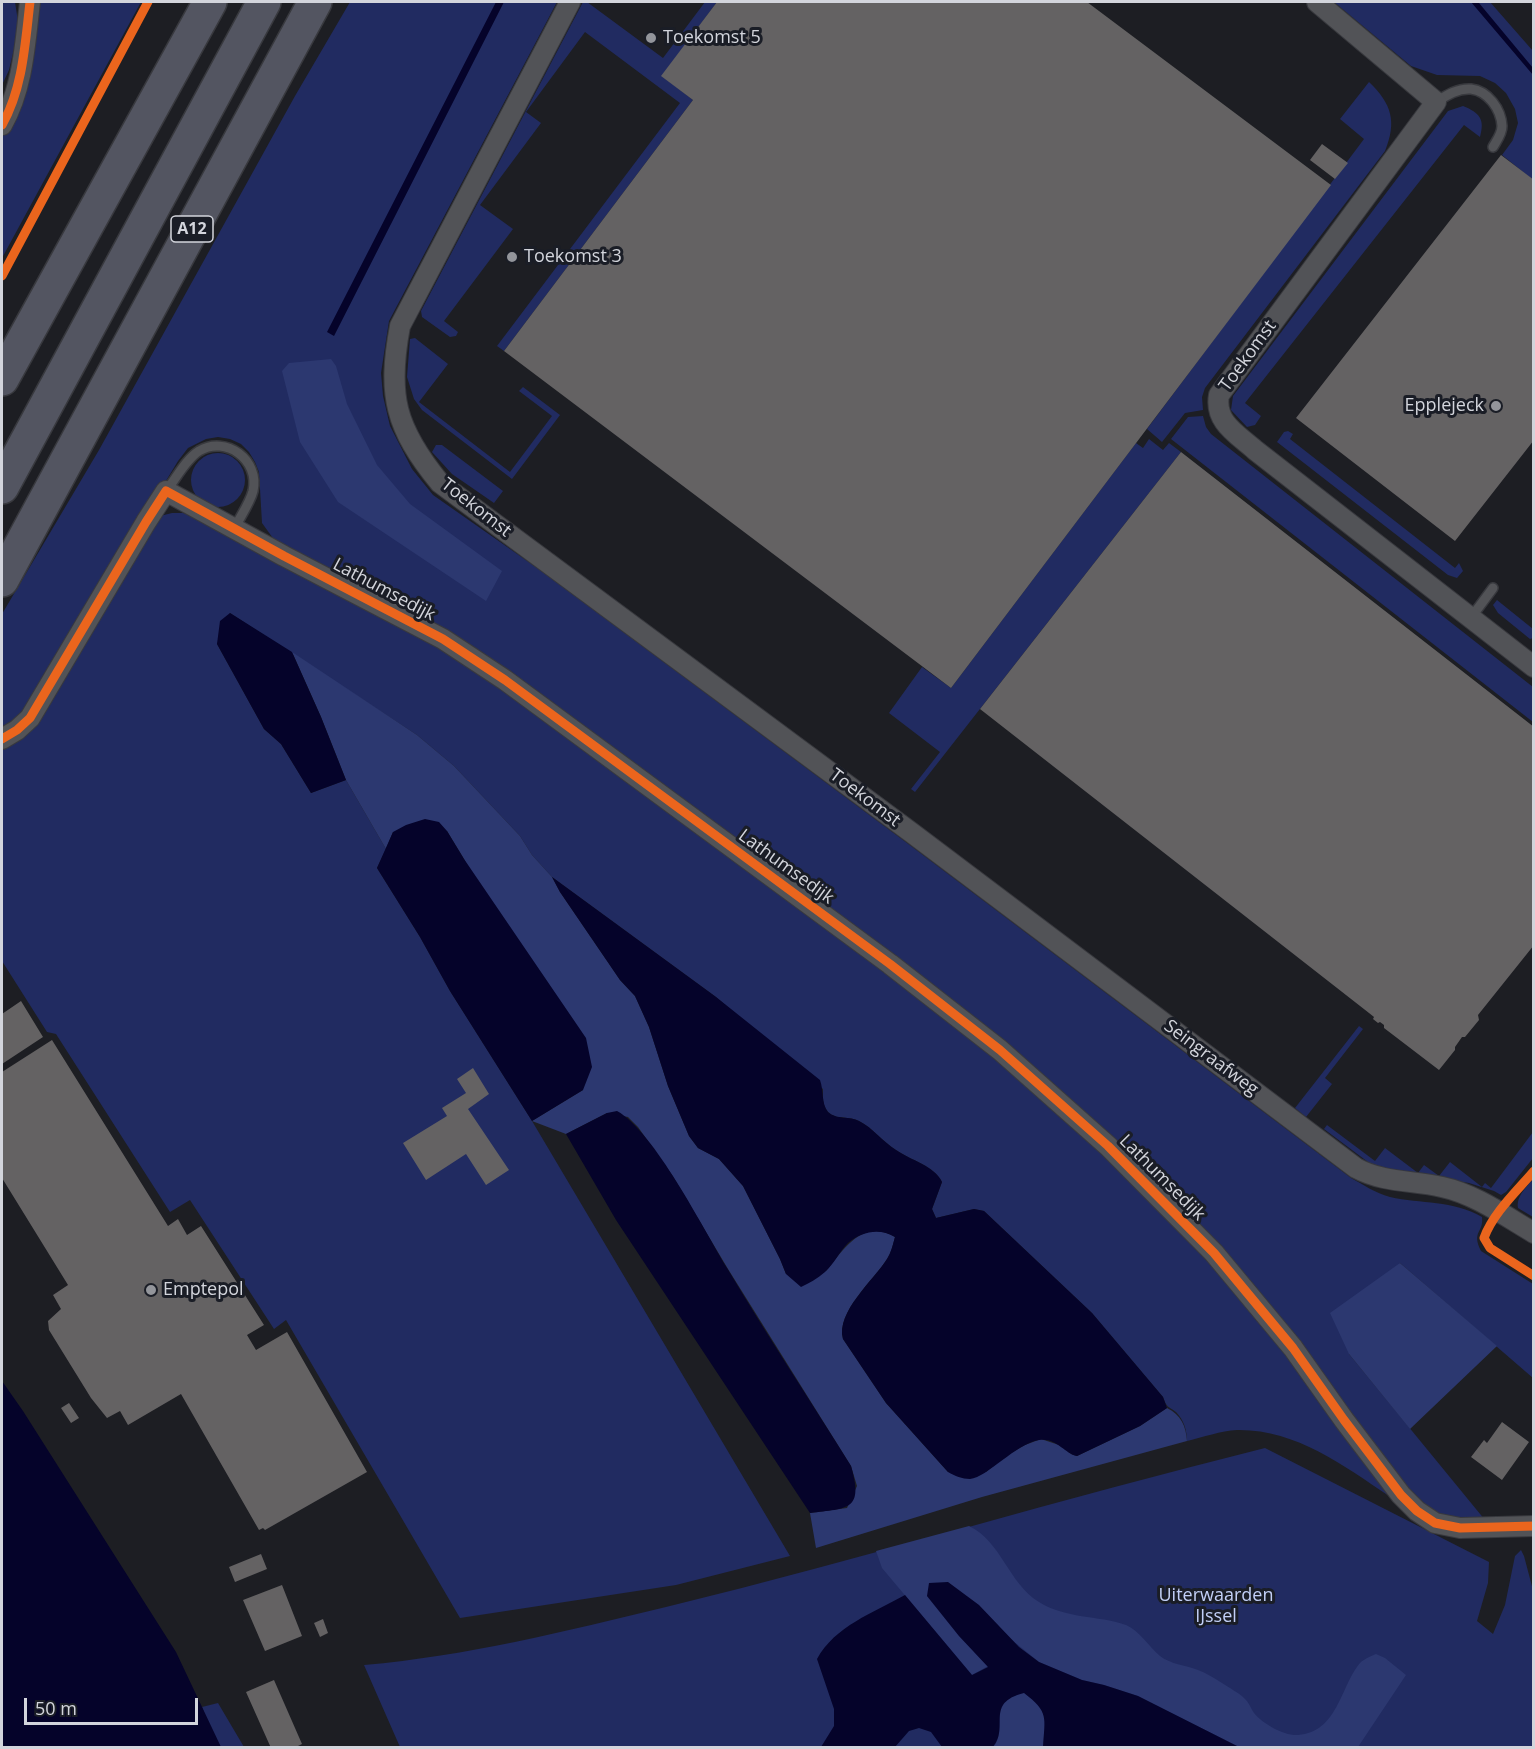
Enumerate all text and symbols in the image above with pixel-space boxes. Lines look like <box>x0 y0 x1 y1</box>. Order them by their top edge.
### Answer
place label: Toekomst 5 <box>663 27 761 49</box>
marker: Toekomst 5 <box>644 31 658 45</box>
road number: A12 <box>171 216 213 242</box>
place label: Toekomst 3 <box>524 246 622 268</box>
marker: Toekomst 3 <box>505 250 519 264</box>
street label: Toekomst <box>1215 316 1281 396</box>
place label: Epplejeck <box>1405 395 1484 417</box>
marker: Epplejeck <box>1489 399 1503 413</box>
street label: Toekomst <box>437 474 515 542</box>
street label: Lathumsedijk <box>329 554 439 626</box>
street label: Toekomst <box>825 764 905 832</box>
street label: Lathumsedijk <box>734 825 838 909</box>
street label: Seingraafweg <box>1160 1015 1262 1101</box>
street label: Lathumsedijk <box>1114 1130 1210 1226</box>
place label: Emptepol <box>163 1279 244 1301</box>
marker: Emptepol <box>144 1283 158 1297</box>
park label: Uiterwaarden IJssel <box>1158 1585 1274 1628</box>
scale bar <box>27 1686 201 1724</box>
text: 50 m <box>35 1696 77 1720</box>

